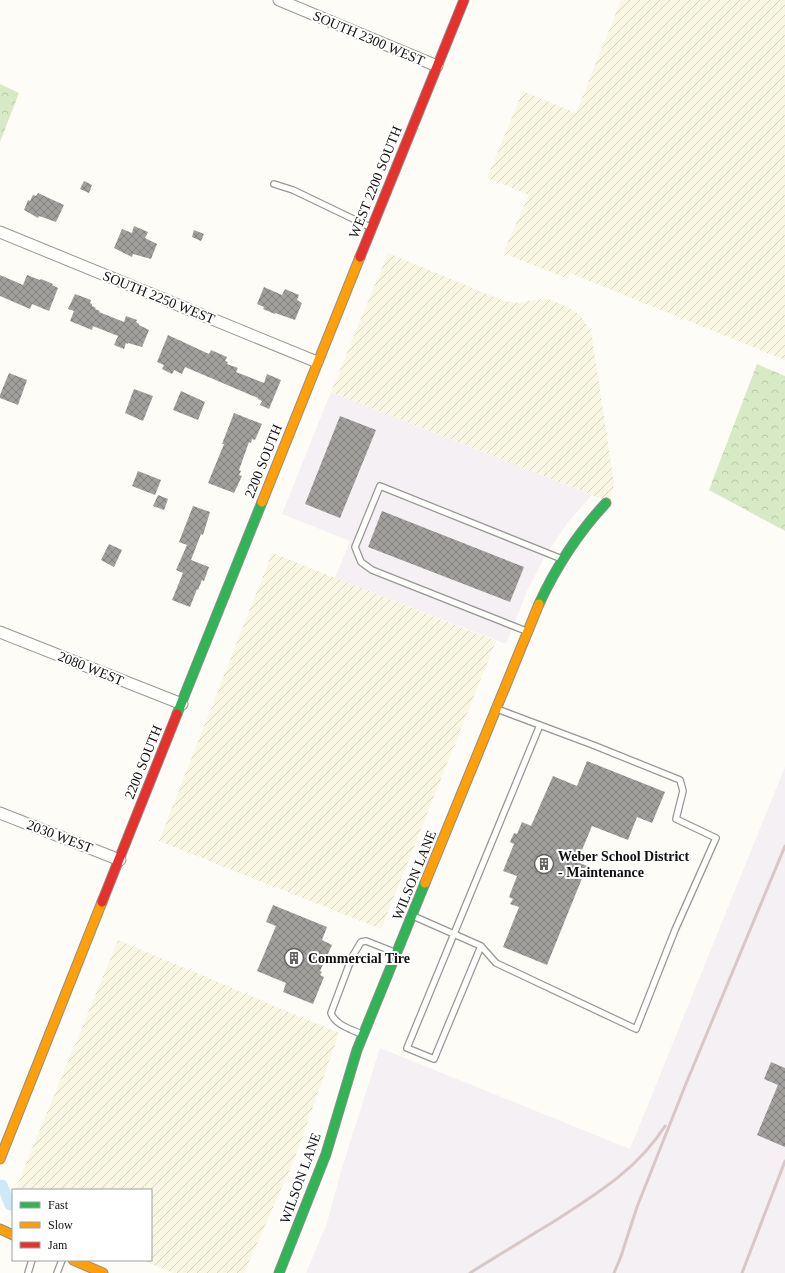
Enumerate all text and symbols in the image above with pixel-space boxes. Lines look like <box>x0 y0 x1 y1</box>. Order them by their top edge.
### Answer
street label: SOUTH 2300 WEST <box>311 8 427 69</box>
street label: WEST 2200 SOUTH <box>346 124 405 240</box>
street label: SOUTH 2250 WEST <box>101 268 217 327</box>
street label: 2200 SOUTH <box>242 422 285 500</box>
street label: 2080 WEST <box>56 649 126 689</box>
street label: 2200 SOUTH <box>122 723 165 801</box>
street label: 2030 WEST <box>25 817 95 856</box>
street label: WILSON LANE <box>390 828 439 922</box>
place label: Weber School District - Maintenance <box>558 849 690 880</box>
building icon: Weber School District - Maintenance <box>533 853 555 875</box>
building icon: Commercial Tire <box>283 947 305 969</box>
place label: Commercial Tire <box>308 951 410 966</box>
street label: WILSON LANE <box>277 1131 324 1225</box>
legend <box>12 1189 152 1261</box>
text: Fast <box>48 1198 69 1212</box>
text: Slow <box>48 1218 73 1232</box>
text: Jam <box>48 1238 68 1252</box>

